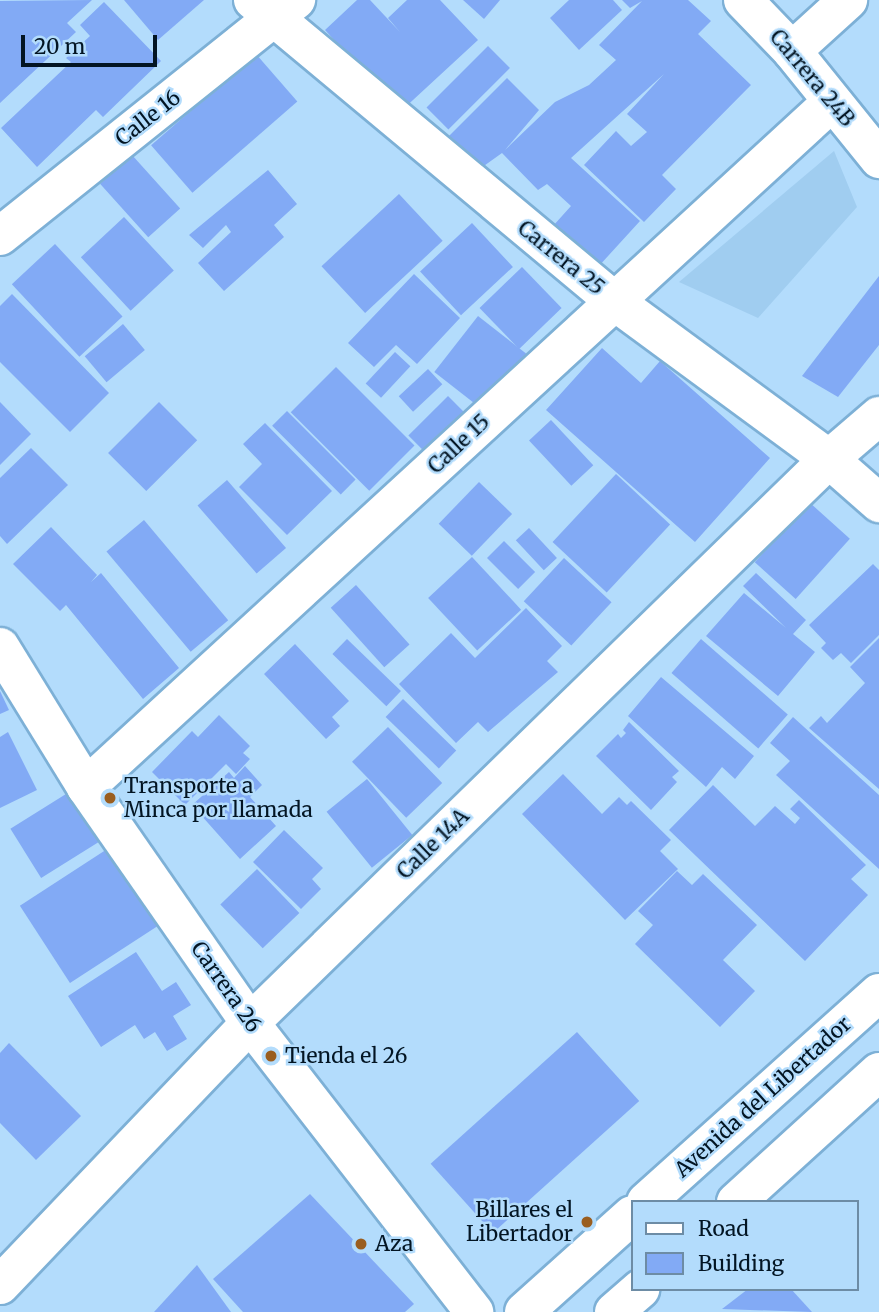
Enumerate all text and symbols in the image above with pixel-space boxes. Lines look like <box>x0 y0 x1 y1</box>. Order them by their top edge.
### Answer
scale bar <box>24 21 161 65</box>
street label: Carrera 24B <box>764 25 860 131</box>
text: 20 m <box>34 33 85 60</box>
street label: Calle 16 <box>110 85 186 151</box>
street label: Carrera 25 <box>513 215 609 301</box>
street label: Calle 15 <box>423 409 495 479</box>
place label: Transporte a Minca por llamada <box>124 773 313 823</box>
marker: Transporte a Minca por llamada <box>102 790 118 806</box>
street label: Calle 14A <box>392 804 474 884</box>
street label: Carrera 26 <box>186 937 266 1037</box>
street label: Avenida del Libertador <box>670 1011 856 1183</box>
place label: Tienda el 26 <box>285 1043 407 1069</box>
marker: Tienda el 26 <box>263 1048 279 1064</box>
place label: Billares el Libertador <box>466 1197 573 1247</box>
legend <box>630 1200 858 1291</box>
marker: Billares el Libertador <box>579 1214 595 1230</box>
text: Road <box>698 1215 749 1242</box>
place label: Aza <box>375 1231 413 1257</box>
marker: Aza <box>353 1236 369 1252</box>
text: Building <box>698 1250 784 1277</box>

